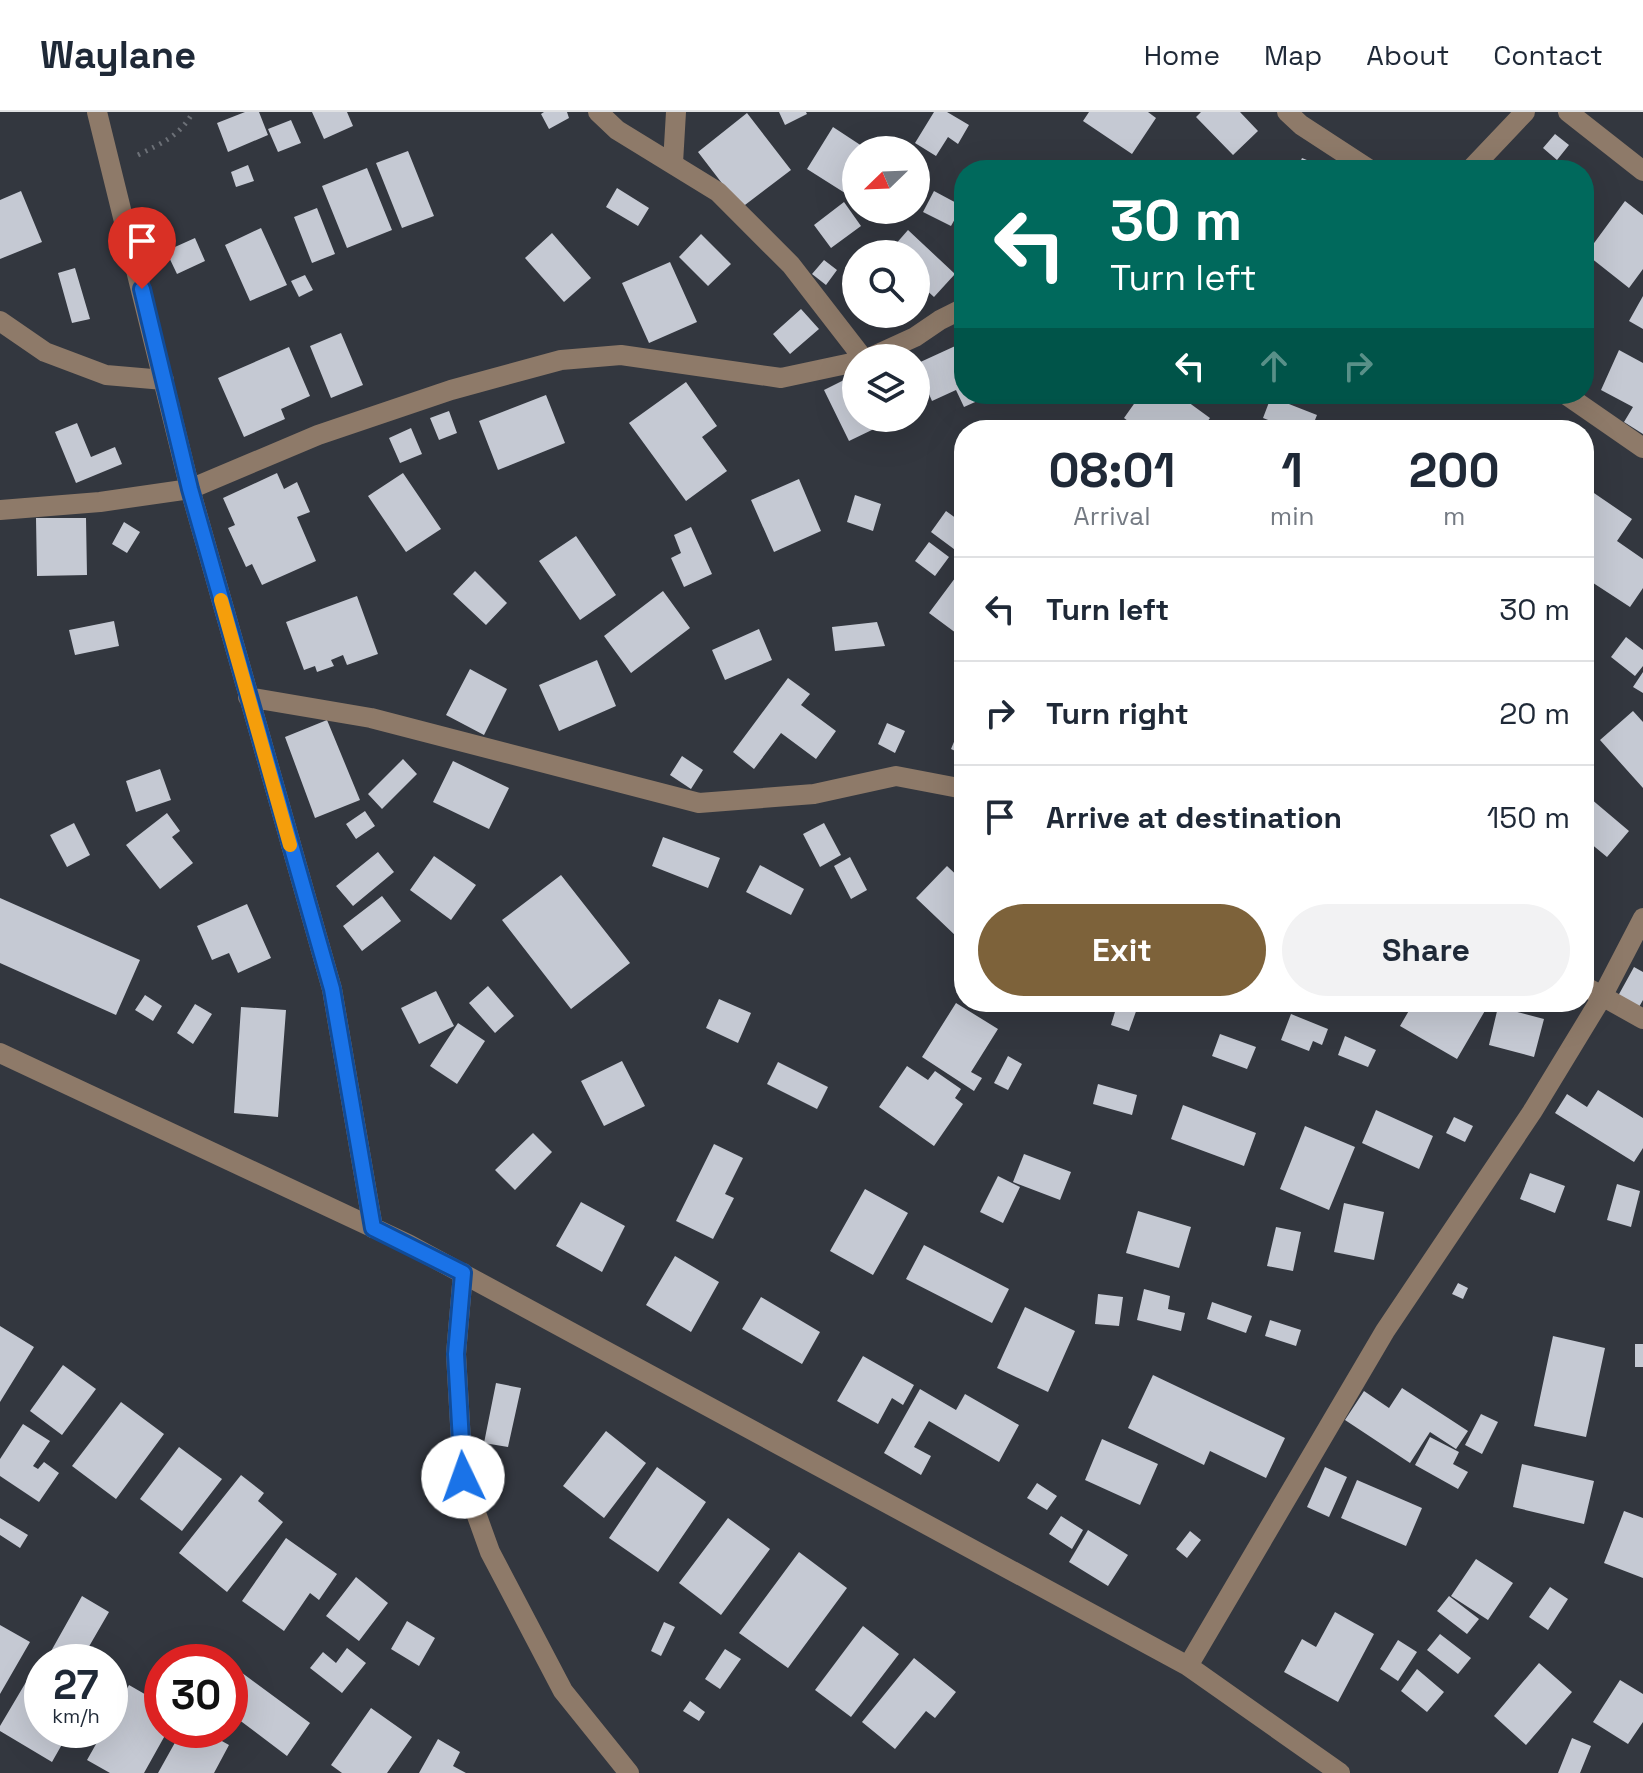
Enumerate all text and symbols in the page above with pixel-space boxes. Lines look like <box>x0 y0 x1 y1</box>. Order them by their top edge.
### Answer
text: Waylane <box>40 31 196 79</box>
text: Home <box>1144 37 1220 73</box>
text: Map <box>1264 37 1322 73</box>
text: About <box>1366 37 1449 73</box>
text: Contact <box>1493 37 1603 73</box>
north arrow <box>842 136 930 224</box>
map controls <box>842 136 930 432</box>
text: 30 m <box>1110 185 1242 256</box>
icon: left <box>978 192 1082 296</box>
pin <box>108 207 176 289</box>
icon: arrive <box>120 219 164 263</box>
button: search <box>842 240 930 328</box>
text: Turn left <box>1110 255 1257 301</box>
button: layers <box>842 344 930 432</box>
icon: left <box>1168 344 1212 388</box>
icon: ahead <box>1252 344 1296 388</box>
icon: right <box>1336 344 1380 388</box>
text: 08:01 <box>1048 440 1175 501</box>
text: 1 <box>1281 440 1303 501</box>
text: 200 <box>1409 440 1500 501</box>
text: Arrival <box>1073 499 1151 533</box>
text: min <box>1270 499 1314 533</box>
text: m <box>1443 499 1465 533</box>
icon: left <box>978 587 1022 631</box>
text: Turn left <box>1046 590 1169 629</box>
text: 30 m <box>1499 590 1570 629</box>
icon: right <box>978 691 1022 735</box>
text: Turn right <box>1046 694 1189 733</box>
text: 20 m <box>1499 694 1570 733</box>
icon: arrive <box>978 795 1022 839</box>
text: Arrive at destination <box>1046 798 1342 837</box>
text: 150 m <box>1487 798 1570 837</box>
button: Exit <box>978 904 1266 996</box>
button: Share <box>1282 904 1570 996</box>
position arrow <box>421 1435 505 1519</box>
speed limit sign: 30 <box>144 1644 248 1748</box>
text: 27 <box>53 1660 99 1711</box>
text: km/h <box>52 1703 100 1729</box>

